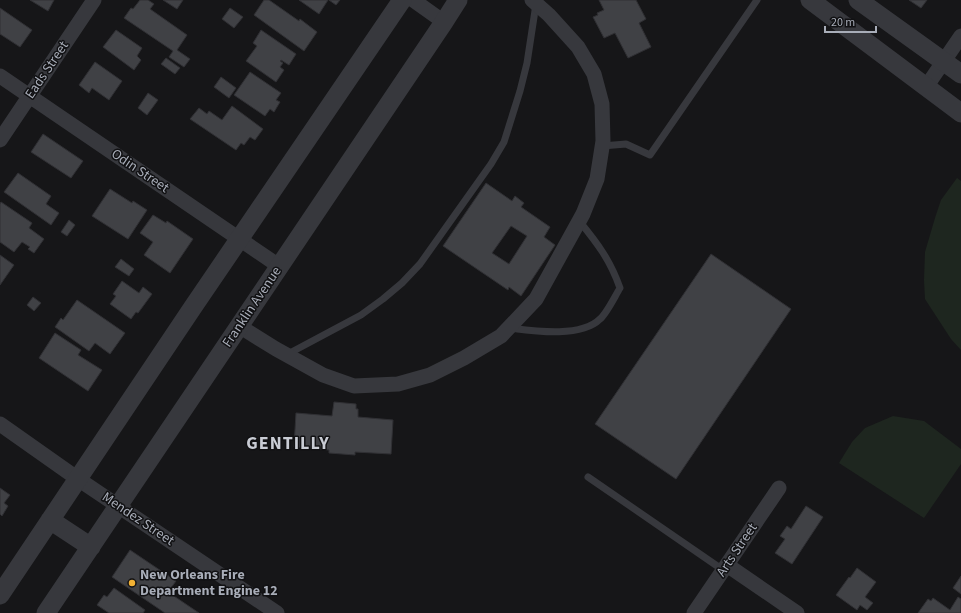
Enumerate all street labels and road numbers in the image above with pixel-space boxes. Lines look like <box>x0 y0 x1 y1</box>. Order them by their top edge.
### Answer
street label: Eads Street <box>20 37 74 103</box>
street label: Odin Street <box>107 144 173 198</box>
street label: Franklin Avenue <box>218 263 286 351</box>
street label: Mendez Street <box>98 487 178 551</box>
street label: Arts Street <box>712 519 762 581</box>

